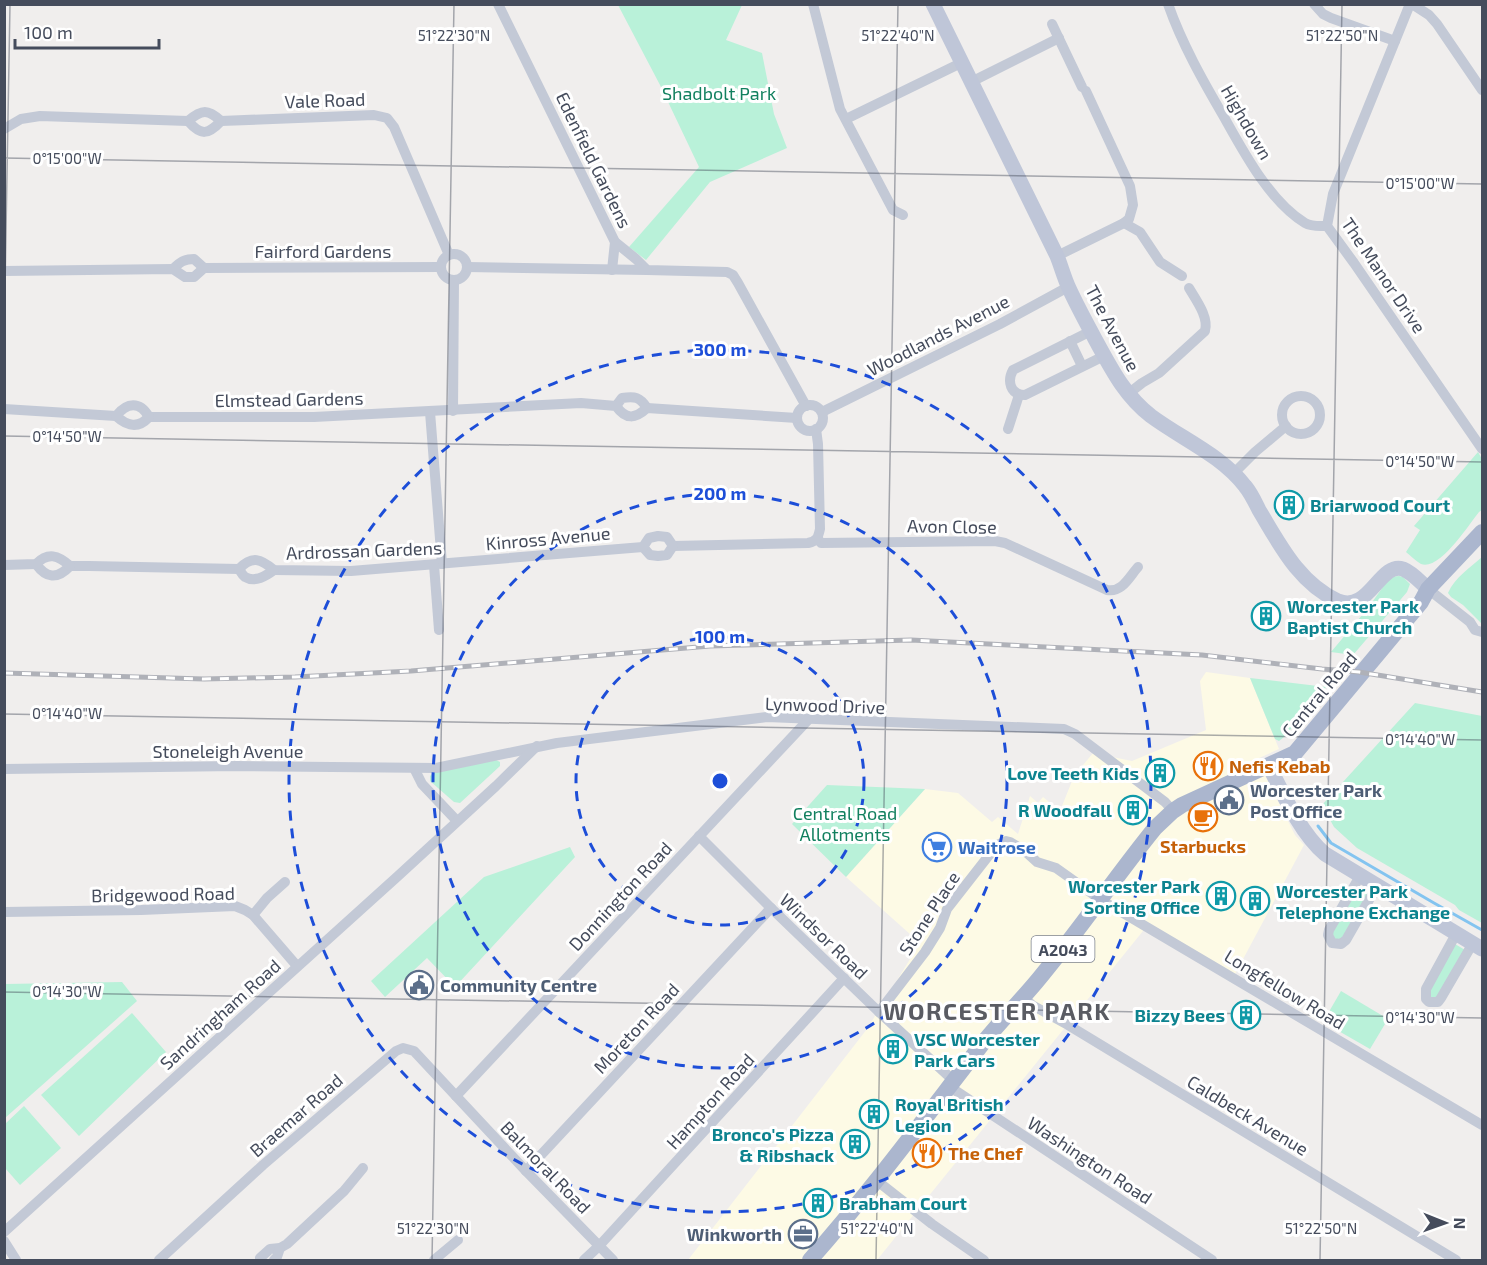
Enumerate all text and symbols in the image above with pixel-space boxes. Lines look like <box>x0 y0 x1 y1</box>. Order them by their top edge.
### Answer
scale bar <box>15 12 159 50</box>
text: 100 m <box>24 21 73 43</box>
text: 51°22'30"N <box>418 26 490 44</box>
text: 51°22'40"N <box>861 26 935 44</box>
text: 51°22'50"N <box>1306 26 1378 44</box>
street label: Highdown <box>1217 81 1277 163</box>
park label: Shadbolt Park <box>662 82 776 104</box>
street label: Vale Road <box>284 88 366 112</box>
street label: Edenfield Gardens <box>552 88 636 232</box>
text: 0°15'00"W <box>32 149 102 167</box>
text: 0°15'00"W <box>1385 174 1455 192</box>
street label: The Manor Drive <box>1337 213 1431 337</box>
street label: Fairford Gardens <box>255 240 391 262</box>
street label: The Avenue <box>1081 281 1145 375</box>
street label: Woodlands Avenue <box>863 290 1013 380</box>
text: 300 m <box>694 338 746 360</box>
street label: Elmstead Gardens <box>214 387 364 411</box>
text: 0°14'50"W <box>32 427 102 445</box>
text: 0°14'50"W <box>1385 452 1455 470</box>
text: 200 m <box>694 482 746 504</box>
building icon: Briarwood Court <box>1273 489 1305 521</box>
place label: Briarwood Court <box>1310 494 1451 516</box>
street label: Avon Close <box>907 514 997 538</box>
street label: Kinross Avenue <box>485 522 611 554</box>
street label: Ardrossan Gardens <box>286 536 442 564</box>
place label: Worcester Park Baptist Church <box>1287 595 1419 638</box>
building icon: Worcester Park Baptist Church <box>1250 600 1282 632</box>
text: 100 m <box>695 625 745 647</box>
street label: Central Road <box>1277 647 1361 741</box>
street label: Lynwood Drive <box>765 692 885 718</box>
text: 0°14'40"W <box>32 704 102 722</box>
text: 0°14'40"W <box>1385 730 1455 748</box>
street label: Stoneleigh Avenue <box>152 740 304 762</box>
restaurant icon: Nefis Kebab <box>1192 750 1224 782</box>
place label: Nefis Kebab <box>1229 755 1331 777</box>
building icon: Love Teeth Kids <box>1144 757 1176 789</box>
place label: Love Teeth Kids <box>1007 762 1139 784</box>
centre of rings <box>710 771 730 791</box>
place label: Worcester Park Post Office <box>1250 779 1382 822</box>
public building icon: Worcester Park Post Office <box>1213 784 1245 816</box>
building icon: R Woodfall <box>1117 794 1149 826</box>
place label: R Woodfall <box>1018 799 1112 821</box>
cafe icon: Starbucks <box>1187 801 1219 833</box>
park label: Central Road Allotments <box>793 802 897 845</box>
supermarket icon: Waitrose <box>921 831 953 863</box>
place label: Starbucks <box>1160 835 1246 857</box>
place label: Waitrose <box>958 836 1036 858</box>
street label: Donnington Road <box>564 837 676 955</box>
street label: Stone Place <box>894 867 964 959</box>
place label: Worcester Park Sorting Office <box>1068 875 1200 918</box>
building icon: Worcester Park Sorting Office <box>1205 880 1237 912</box>
place label: Worcester Park Telephone Exchange <box>1276 880 1450 923</box>
street label: Bridgewood Road <box>91 882 235 906</box>
building icon: Worcester Park Telephone Exchange <box>1239 885 1271 917</box>
street label: Windsor Road <box>775 888 873 984</box>
road number: A2043 <box>1032 936 1094 962</box>
street label: Longfellow Road <box>1221 944 1349 1034</box>
street label: Sandringham Road <box>155 954 285 1074</box>
public building icon: Community Centre <box>403 969 435 1001</box>
place label: Community Centre <box>440 974 597 996</box>
street label: Moreton Road <box>589 978 683 1078</box>
text: 0°14'30"W <box>32 982 102 1000</box>
district label: WORCESTER PARK <box>883 996 1111 1025</box>
building icon: Bizzy Bees <box>1230 999 1262 1031</box>
place label: Bizzy Bees <box>1135 1004 1225 1026</box>
text: 0°14'30"W <box>1385 1008 1455 1026</box>
place label: VSC Worcester Park Cars <box>914 1028 1040 1071</box>
building icon: VSC Worcester Park Cars <box>877 1033 909 1065</box>
street label: Hampton Road <box>661 1049 759 1153</box>
street label: Braemar Road <box>245 1069 347 1161</box>
street label: Caldbeck Avenue <box>1183 1070 1313 1160</box>
place label: Royal British Legion <box>895 1093 1004 1136</box>
building icon: Royal British Legion <box>858 1098 890 1130</box>
street label: Washington Road <box>1023 1111 1157 1209</box>
street label: Balmoral Road <box>496 1116 596 1218</box>
place label: Bronco's Pizza & Ribshack <box>712 1123 834 1166</box>
building icon: Bronco's Pizza & Ribshack <box>839 1128 871 1160</box>
restaurant icon: The Chef <box>911 1137 943 1169</box>
place label: The Chef <box>948 1142 1023 1164</box>
building icon: Brabham Court <box>802 1187 834 1219</box>
place label: Brabham Court <box>839 1192 967 1214</box>
north arrow <box>1415 1193 1475 1253</box>
text: N <box>1451 1217 1470 1229</box>
office icon: Winkworth <box>787 1218 819 1250</box>
text: 51°22'30"N <box>397 1219 469 1237</box>
text: 51°22'40"N <box>840 1219 914 1237</box>
text: 51°22'50"N <box>1285 1219 1357 1237</box>
place label: Winkworth <box>687 1223 782 1245</box>

